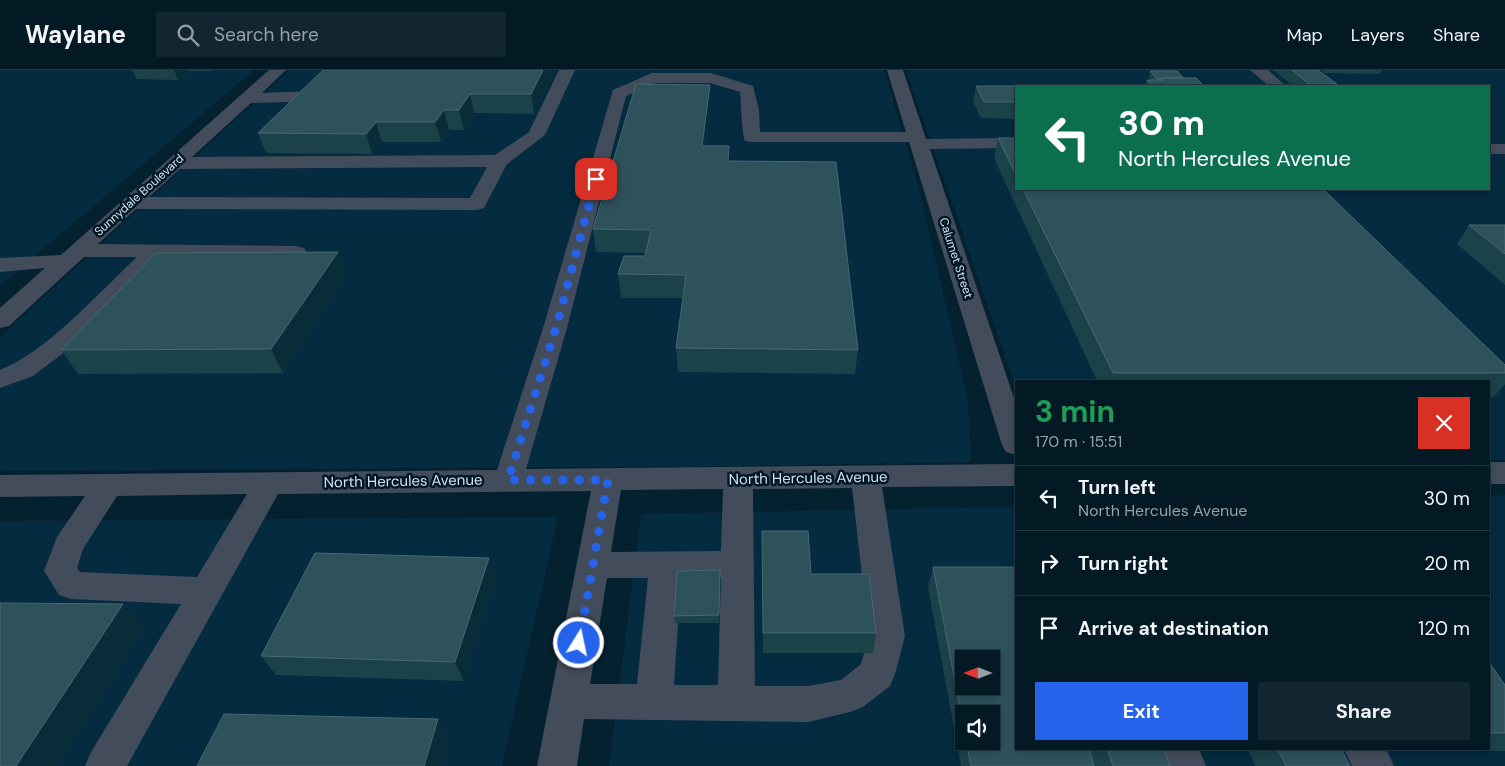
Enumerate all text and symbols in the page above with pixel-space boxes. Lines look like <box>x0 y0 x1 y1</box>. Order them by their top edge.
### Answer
search box <box>156 12 506 57</box>
text: Waylane <box>25 19 126 50</box>
icon: search <box>174 21 202 49</box>
text: Search here <box>214 22 319 47</box>
text: Map <box>1287 23 1323 47</box>
text: Layers <box>1351 23 1405 47</box>
text: Share <box>1433 23 1480 47</box>
text: 30 m <box>1118 100 1205 146</box>
icon: left <box>1035 105 1100 170</box>
text: North Hercules Avenue <box>1118 144 1351 173</box>
street label: Sunnydale Boulevard <box>91 151 187 239</box>
pin <box>575 158 617 200</box>
icon: arrive <box>582 165 610 193</box>
street label: Calumet Street <box>935 216 977 301</box>
text: 3 min <box>1035 392 1115 431</box>
button: close <box>1418 397 1470 449</box>
text: 170 m · 15:51 <box>1035 431 1122 452</box>
street label: North Hercules Avenue <box>728 467 888 489</box>
street label: North Hercules Avenue <box>323 470 483 492</box>
text: Turn left <box>1078 475 1156 500</box>
icon: left <box>1035 484 1063 512</box>
text: 30 m <box>1424 486 1470 511</box>
text: North Hercules Avenue <box>1078 500 1247 521</box>
icon: right <box>1035 549 1063 577</box>
text: Turn right <box>1078 551 1168 576</box>
text: 20 m <box>1424 551 1470 576</box>
icon: arrive <box>1035 614 1063 642</box>
position arrow <box>552 616 604 668</box>
text: Arrive at destination <box>1078 616 1269 641</box>
text: 120 m <box>1418 616 1470 641</box>
north arrow <box>955 650 1000 695</box>
map controls <box>955 650 1000 750</box>
button: Exit <box>1035 682 1248 740</box>
button: Share <box>1258 682 1470 740</box>
button: sound <box>955 705 1000 750</box>

